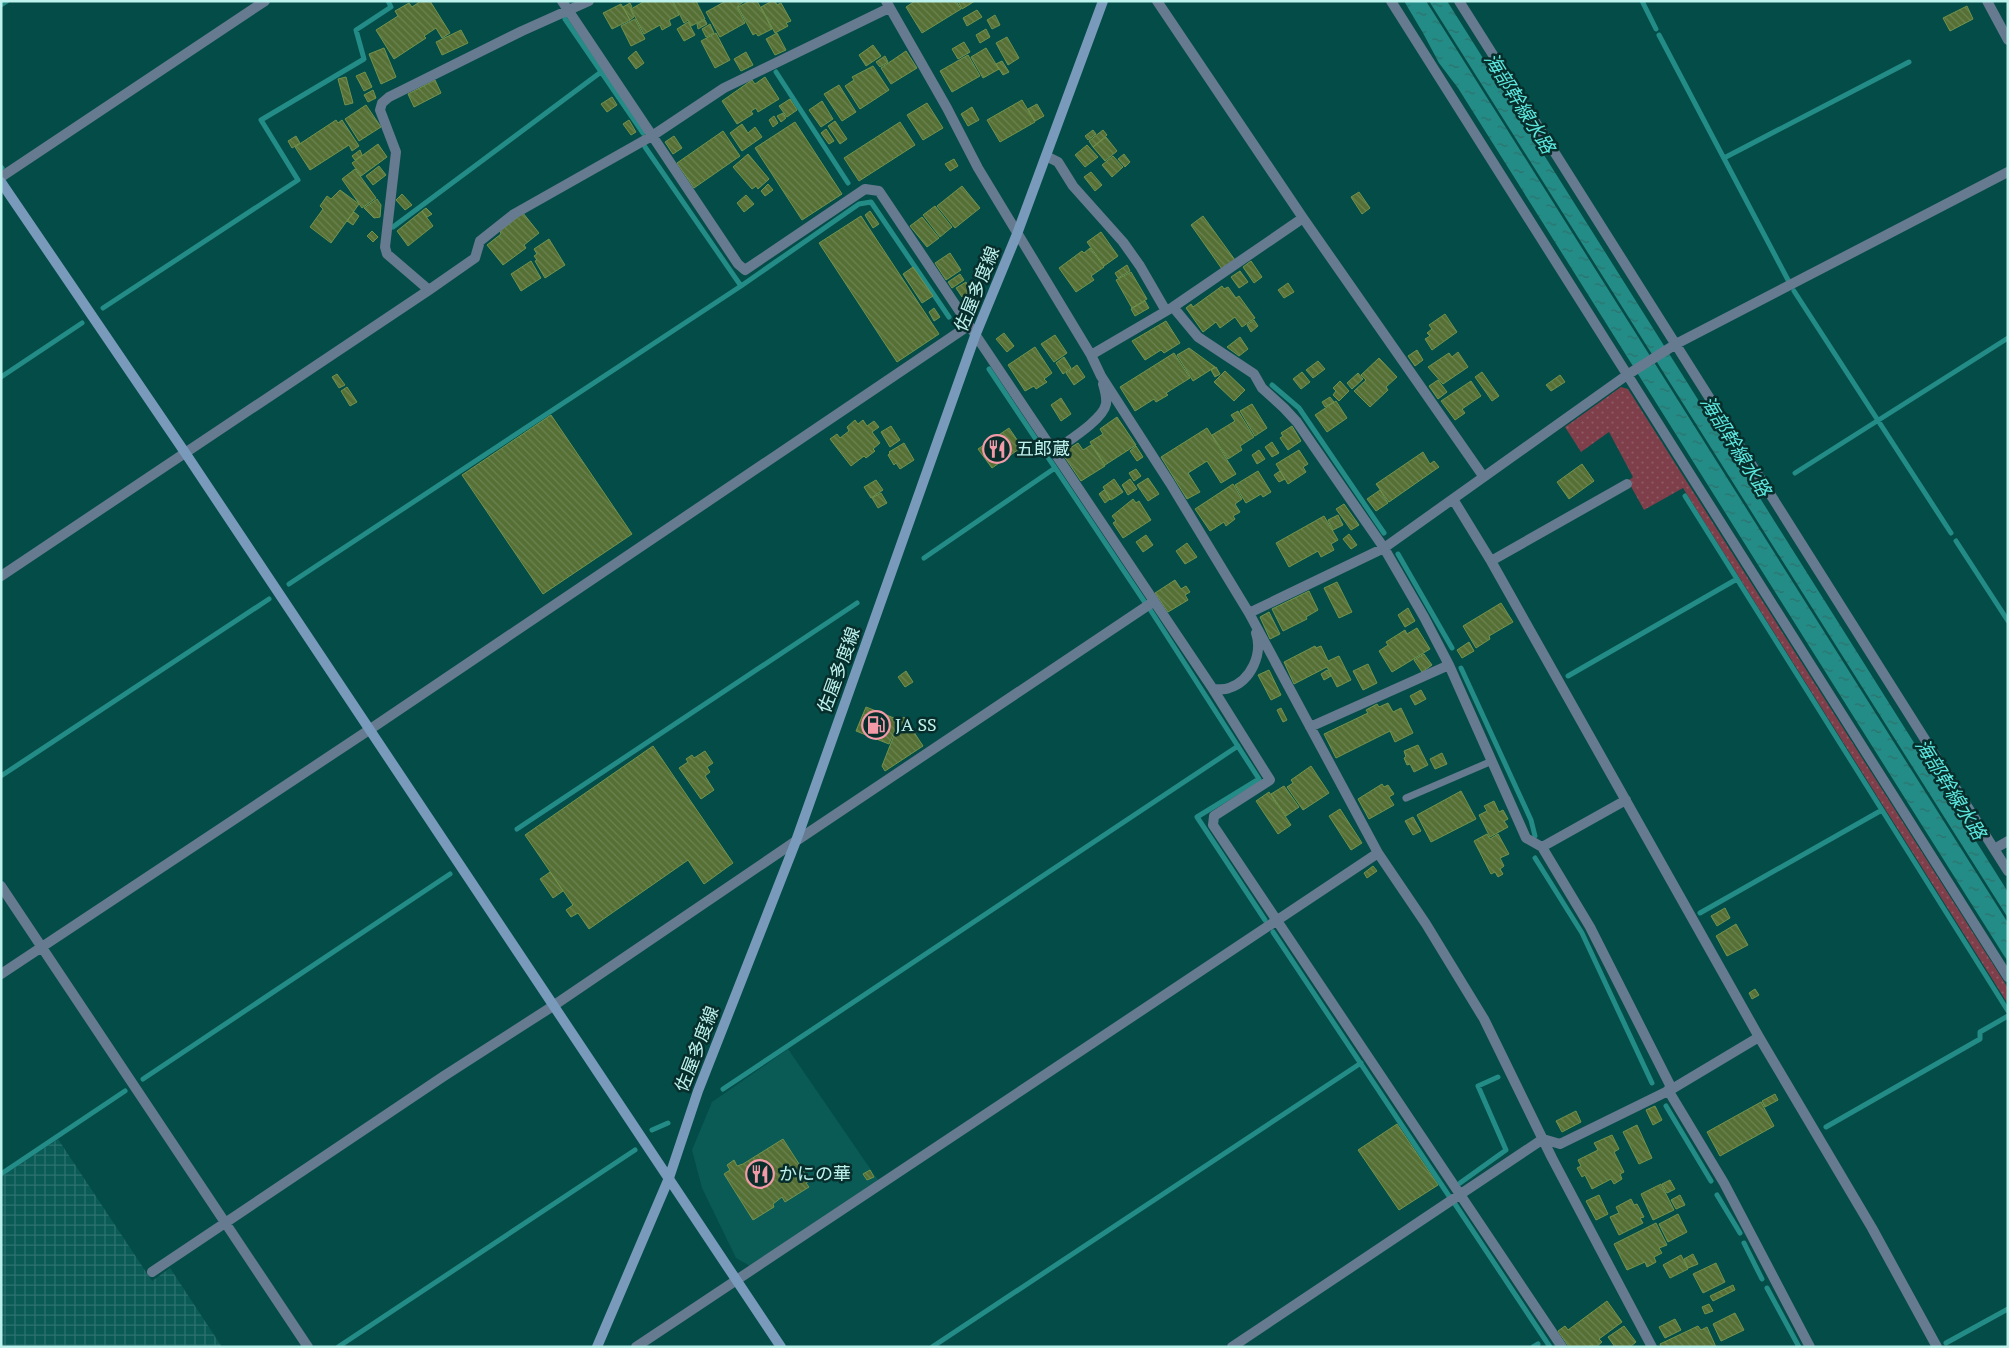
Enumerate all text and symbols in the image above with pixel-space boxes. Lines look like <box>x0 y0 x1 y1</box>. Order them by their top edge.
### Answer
water label: 海部幹線水路 <box>1480 48 1562 159</box>
street label: 佐屋多度線 <box>948 242 1004 335</box>
water label: 海部幹線水路 <box>1696 391 1778 502</box>
restaurant icon: 五郎蔵 <box>982 434 1012 464</box>
place label: 五郎蔵 <box>1016 436 1070 460</box>
street label: 佐屋多度線 <box>811 623 865 716</box>
fuel station icon: JA SS <box>861 710 891 740</box>
place label: JA SS <box>895 712 937 736</box>
water label: 海部幹線水路 <box>1911 734 1993 845</box>
street label: 佐屋多度線 <box>669 1002 723 1095</box>
restaurant icon: かにの華 <box>745 1159 775 1189</box>
place label: かにの華 <box>779 1161 851 1185</box>

